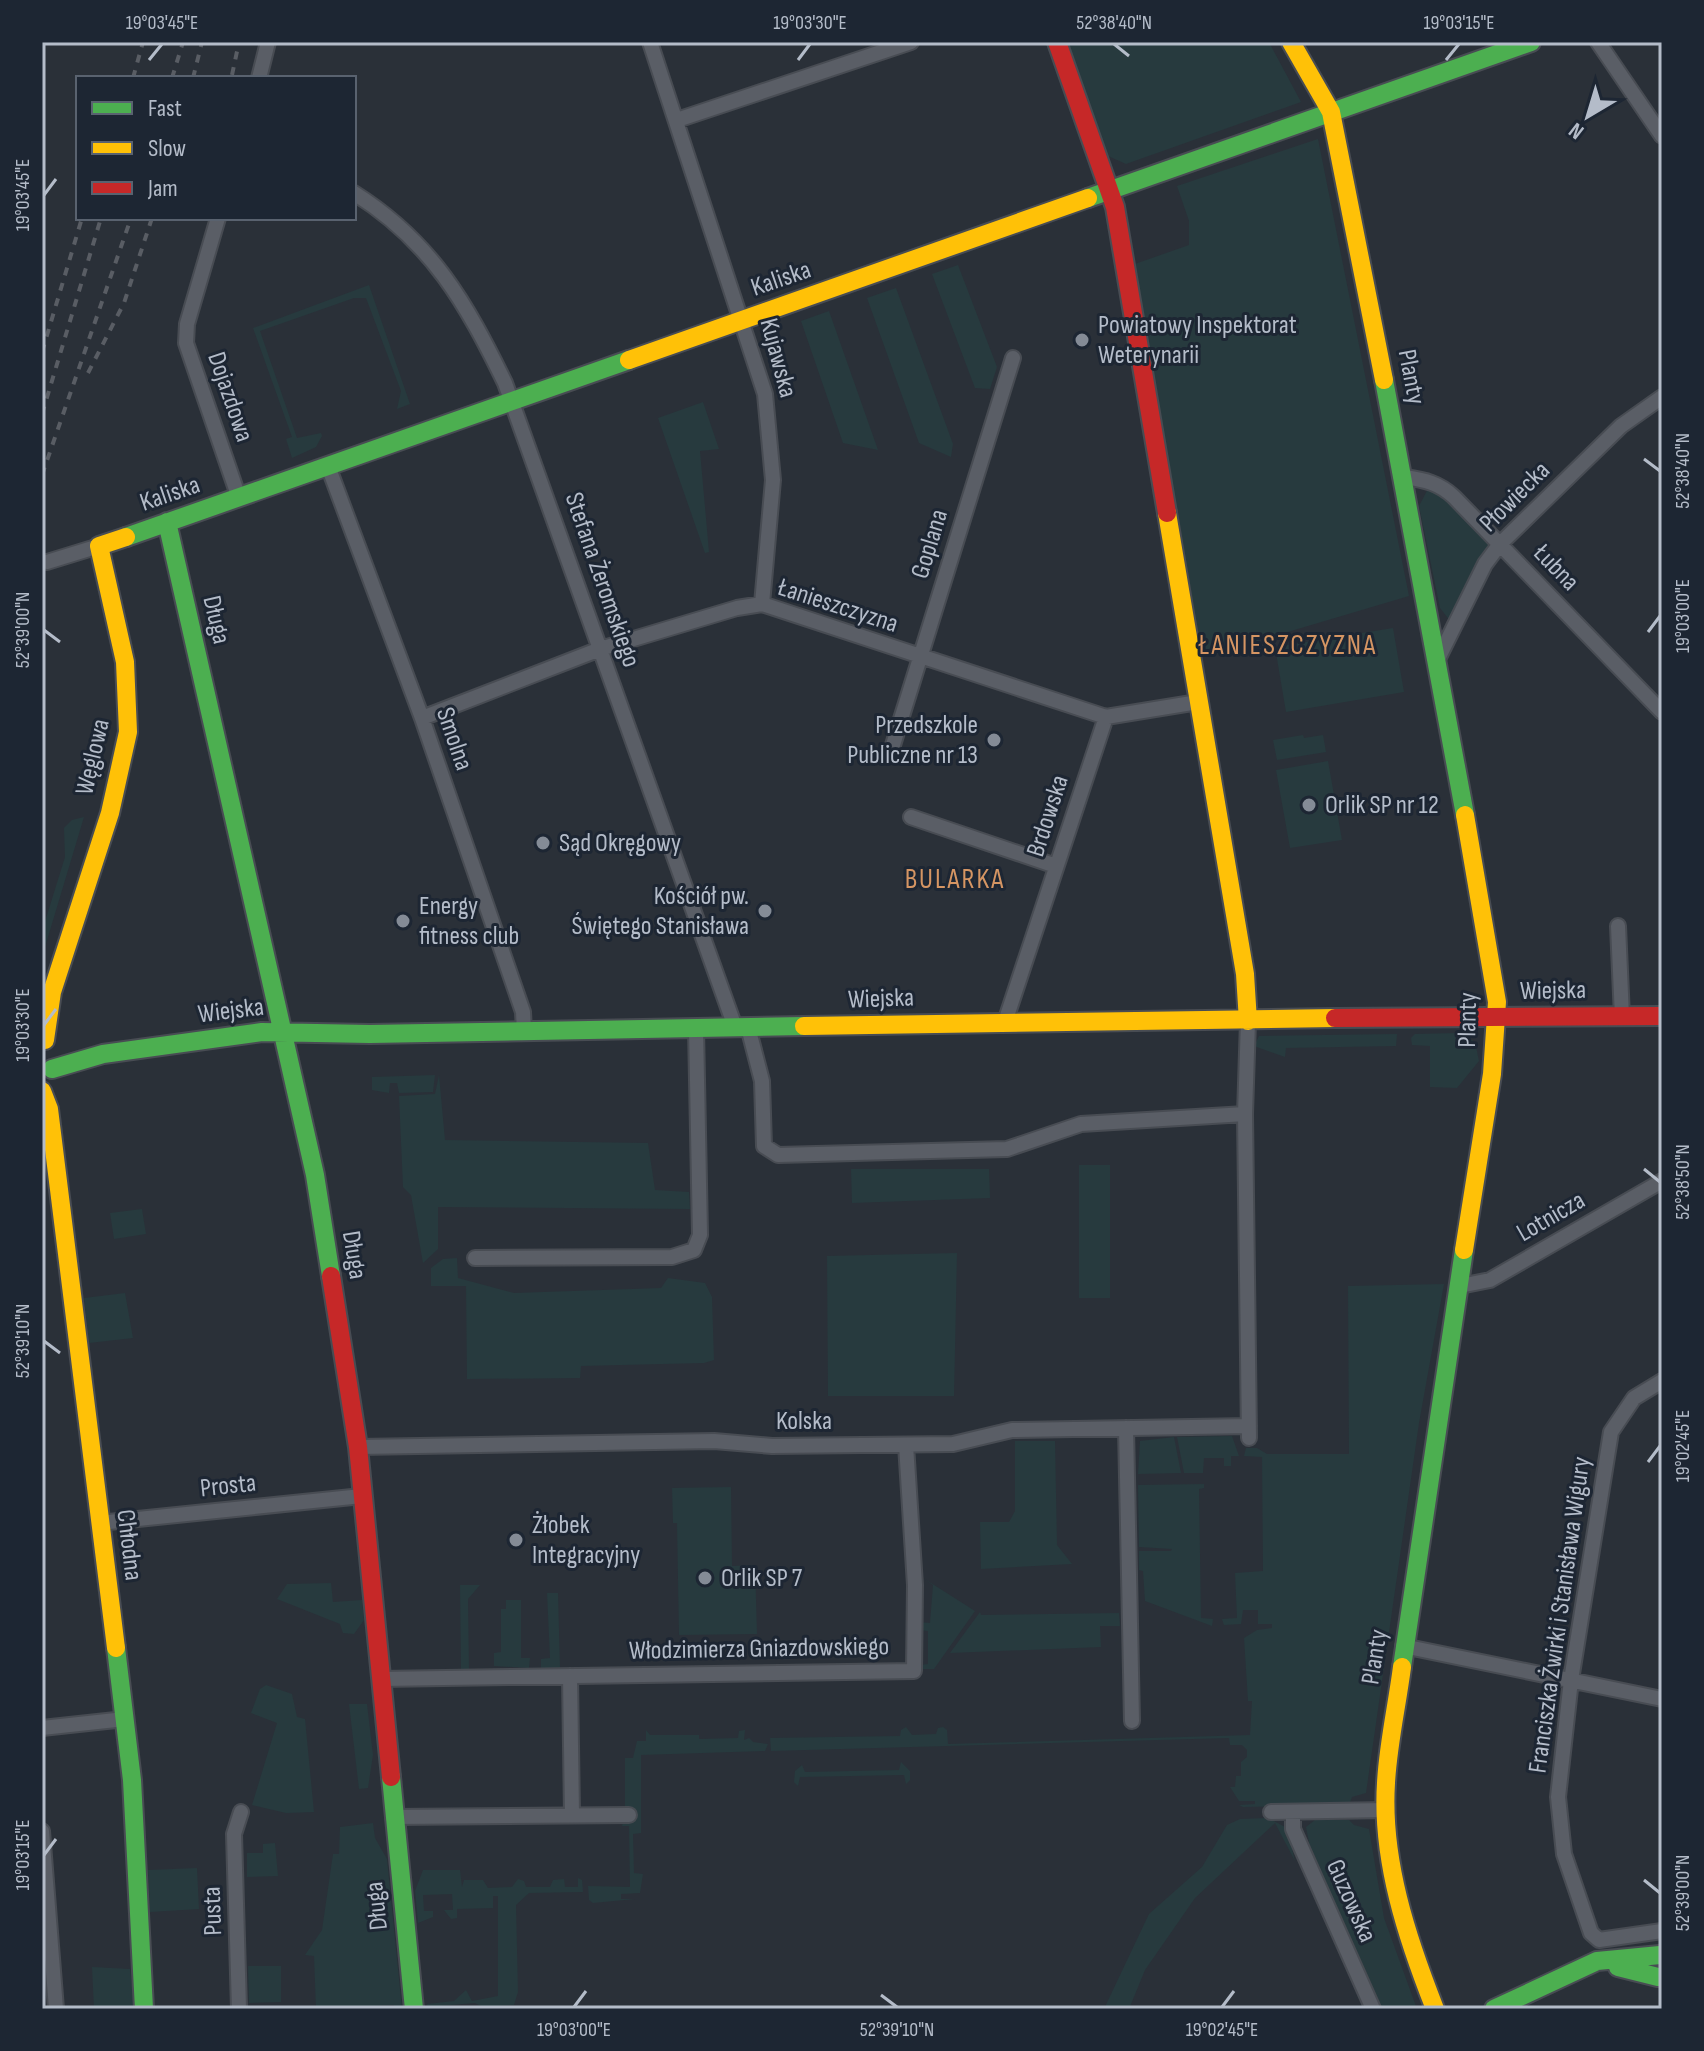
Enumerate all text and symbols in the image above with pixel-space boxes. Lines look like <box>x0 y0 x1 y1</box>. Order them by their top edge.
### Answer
text: 19°03'45"E <box>126 11 198 35</box>
text: 19°03'30"E <box>773 11 847 35</box>
text: 52°38'40"N <box>1076 11 1152 35</box>
text: 19°03'15"E <box>1423 11 1495 35</box>
legend <box>76 76 356 220</box>
north arrow <box>1548 76 1628 156</box>
text: Fast <box>148 94 182 123</box>
text: N <box>1564 116 1590 145</box>
text: Slow <box>148 134 186 163</box>
text: 19°03'45"E <box>11 159 35 231</box>
text: Jam <box>147 174 178 203</box>
street label: Kaliska <box>747 254 815 304</box>
place label: Powiatowy Inspektorat Weterynarii <box>1098 310 1297 371</box>
street label: Kujawska <box>753 315 803 401</box>
marker: Powiatowy Inspektorat Weterynarii <box>1073 331 1091 349</box>
street label: Planty <box>1391 347 1431 407</box>
street label: Dojazdowa <box>200 348 260 446</box>
text: 52°38'40"N <box>1671 433 1695 509</box>
street label: Płowiecka <box>1473 455 1557 539</box>
street label: Kaliska <box>136 469 204 519</box>
street label: Stefana Żeromskiego <box>558 489 646 671</box>
street label: Goplana <box>905 506 955 582</box>
street label: Łubna <box>1526 538 1585 598</box>
street label: Łanieszczyzna <box>773 572 902 640</box>
text: 19°03'00"E <box>1671 579 1695 653</box>
text: 52°39'00"N <box>11 592 35 668</box>
street label: Długa <box>195 593 237 647</box>
district label: ŁANIESZCZYZNA <box>1198 629 1377 662</box>
street label: Smolna <box>429 703 479 775</box>
place label: Przedszkole Publiczne nr 13 <box>847 710 978 771</box>
street label: Węglowa <box>69 716 117 798</box>
marker: Przedszkole Publiczne nr 13 <box>985 731 1003 749</box>
street label: Brdowska <box>1020 771 1076 861</box>
place label: Orlik SP nr 12 <box>1325 790 1439 821</box>
marker: Orlik SP nr 12 <box>1300 796 1318 814</box>
place label: Sąd Okręgowy <box>559 828 681 859</box>
marker: Sąd Okręgowy <box>534 834 552 852</box>
district label: BULARKA <box>905 863 1005 896</box>
place label: Kościół pw. Świętego Stanisława <box>571 881 749 942</box>
place label: Energy fitness club <box>419 891 519 952</box>
marker: Kościół pw. Świętego Stanisława <box>756 902 774 920</box>
marker: Energy fitness club <box>394 912 412 930</box>
street label: Wiejska <box>1520 975 1586 1007</box>
street label: Wiejska <box>847 982 915 1016</box>
text: 19°03'30"E <box>11 988 35 1062</box>
street label: Wiejska <box>196 992 266 1030</box>
street label: Planty <box>1452 992 1484 1048</box>
text: 52°38'50"N <box>1671 1144 1695 1220</box>
street label: Lotnicza <box>1511 1185 1591 1249</box>
street label: Długa <box>335 1229 373 1281</box>
text: 52°39'10"N <box>11 1304 35 1378</box>
street label: Kolska <box>776 1406 832 1437</box>
text: 19°02'45"E <box>1671 1410 1695 1482</box>
street label: Franciszka Żwirki i Stanisława Wigury <box>1522 1455 1598 1775</box>
street label: Prosta <box>199 1468 257 1504</box>
street label: Chłodna <box>109 1508 149 1582</box>
place label: Żłobek Integracyjny <box>532 1510 640 1571</box>
marker: Żłobek Integracyjny <box>507 1531 525 1549</box>
place label: Orlik SP 7 <box>721 1563 803 1594</box>
marker: Orlik SP 7 <box>696 1569 714 1587</box>
street label: Planty <box>1355 1627 1395 1687</box>
street label: Włodzimierza Gniazdowskiego <box>629 1631 889 1667</box>
text: 19°03'15"E <box>11 1819 35 1891</box>
street label: Guzowska <box>1319 1855 1383 1947</box>
text: 52°39'00"N <box>1671 1855 1695 1931</box>
street label: Długa <box>359 1880 395 1932</box>
street label: Pusta <box>197 1886 229 1936</box>
text: 19°03'00"E <box>537 2018 611 2042</box>
text: 52°39'10"N <box>860 2018 934 2042</box>
text: 19°02'45"E <box>1186 2018 1258 2042</box>

